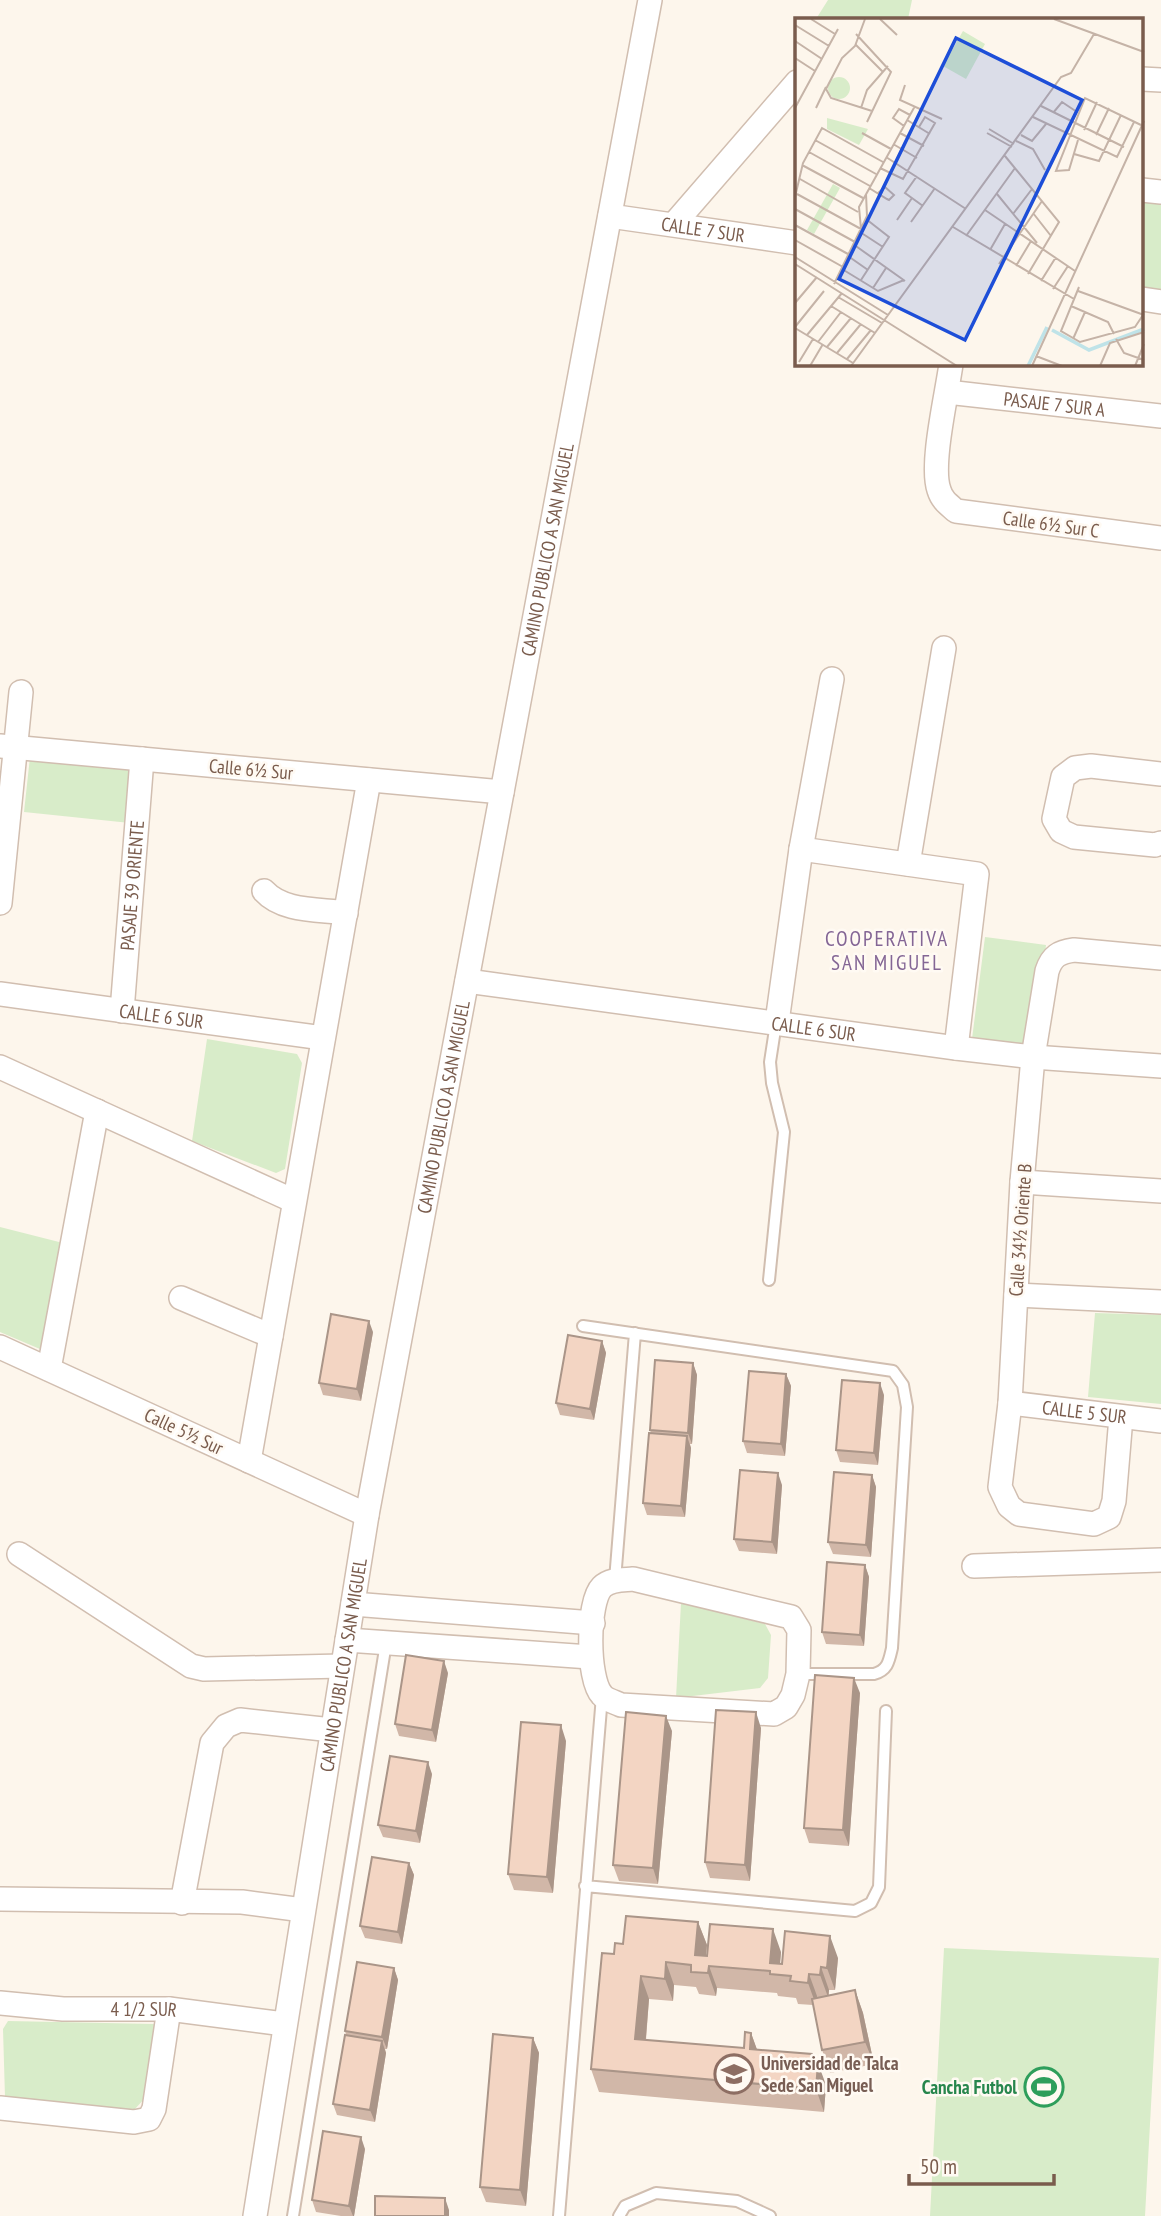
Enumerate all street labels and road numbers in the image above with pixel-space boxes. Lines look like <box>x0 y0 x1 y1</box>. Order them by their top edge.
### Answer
street label: CALLE 7 SUR <box>660 212 746 247</box>
street label: PASAJE 7 SUR A <box>1002 386 1106 422</box>
street label: CAMINO PUBLICO A SAN MIGUEL <box>516 441 579 658</box>
street label: Calle 6½ Sur C <box>1001 505 1101 543</box>
street label: Calle 6½ Sur <box>208 753 295 785</box>
street label: PASAJE 39 ORIENTE <box>115 819 149 951</box>
street label: CALLE 6 SUR <box>118 998 205 1034</box>
street label: CAMINO PUBLICO A SAN MIGUEL <box>412 998 475 1215</box>
street label: CALLE 6 SUR <box>770 1011 857 1046</box>
street label: Calle 34½ Oriente B <box>1003 1163 1037 1297</box>
street label: CALLE 5 SUR <box>1041 1395 1128 1429</box>
street label: Calle 5½ Sur <box>141 1402 228 1460</box>
street label: CAMINO PUBLICO A SAN MIGUEL <box>314 1556 372 1774</box>
street label: 4 1/2 SUR <box>110 1997 178 2022</box>

